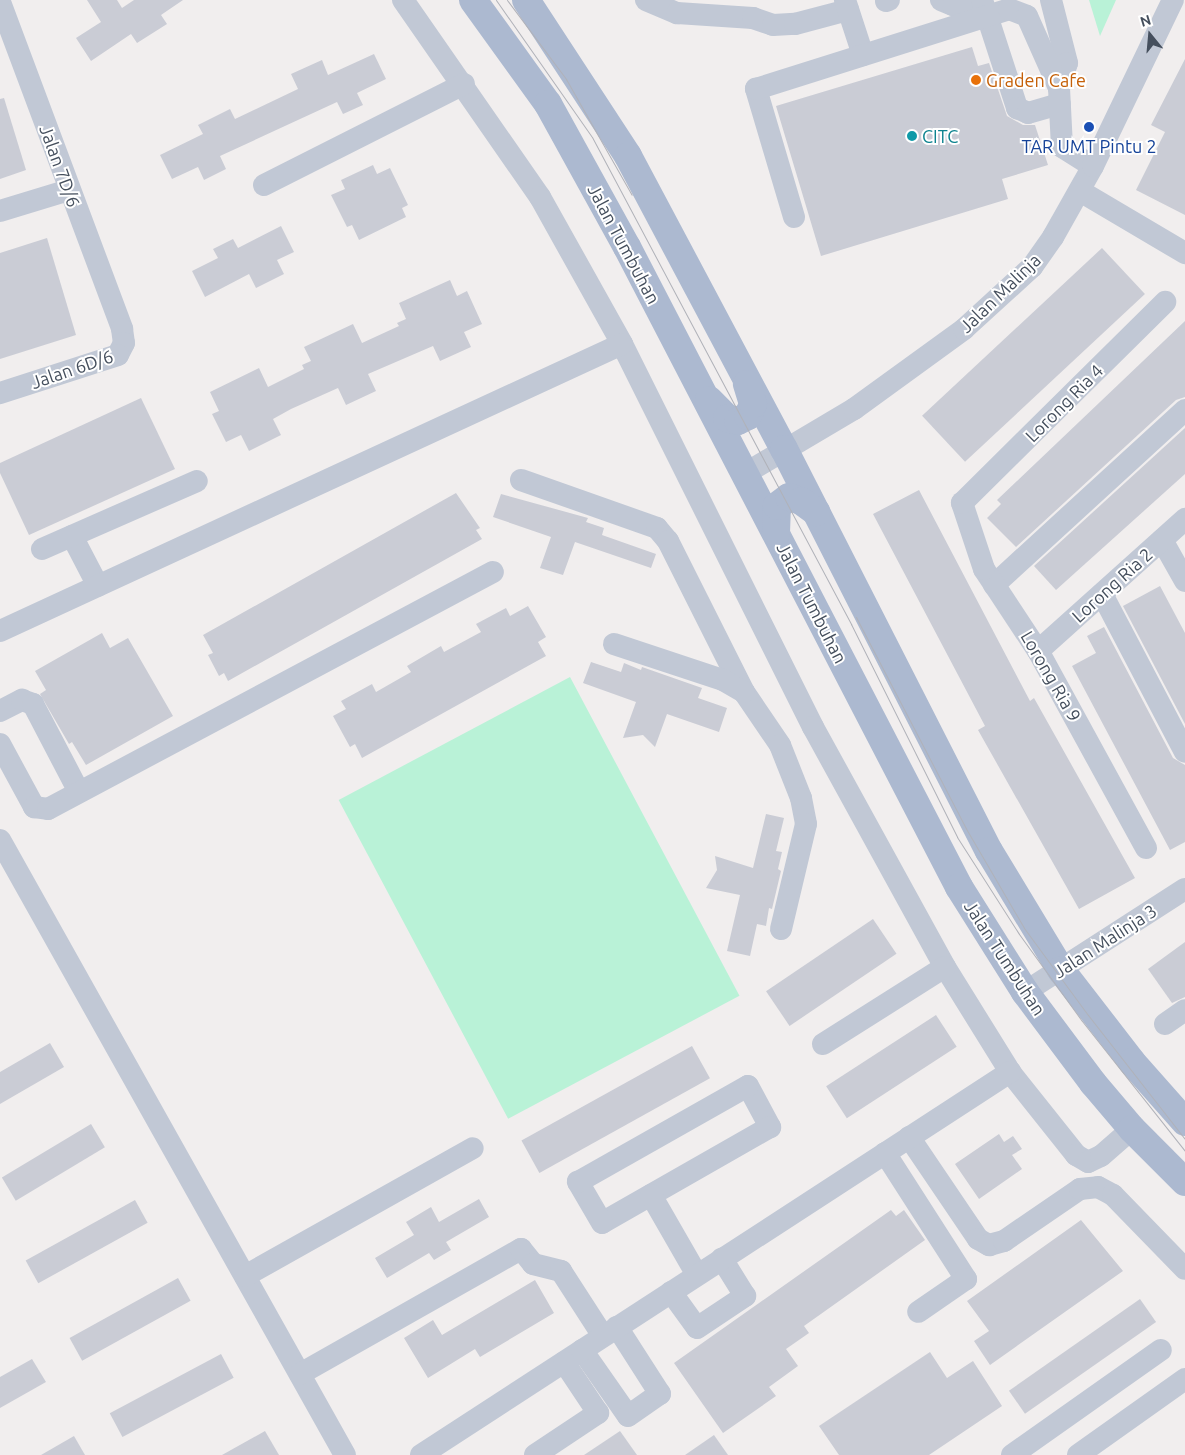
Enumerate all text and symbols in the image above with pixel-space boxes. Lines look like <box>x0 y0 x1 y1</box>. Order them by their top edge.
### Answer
north arrow <box>1125 10 1175 60</box>
text: N <box>1138 11 1153 30</box>
place label: Graden Cafe <box>986 69 1086 91</box>
marker: Graden Cafe <box>970 74 982 86</box>
marker: TAR UMT Pintu 2 <box>1083 121 1095 133</box>
street label: Jalan 7D/6 <box>35 122 85 210</box>
place label: CITC <box>922 125 958 147</box>
marker: CITC <box>906 130 918 142</box>
place label: TAR UMT Pintu 2 <box>1021 135 1157 157</box>
street label: Jalan Tumbuhan <box>583 180 665 308</box>
street label: Jalan Malinja <box>955 249 1045 337</box>
street label: Jalan 6D/6 <box>28 345 116 393</box>
street label: Lorong Ria 4 <box>1021 360 1107 446</box>
street label: Jalan Tumbuhan <box>772 539 852 667</box>
street label: Lorong Ria 2 <box>1067 543 1157 627</box>
street label: Lorong Ria 9 <box>1016 627 1086 725</box>
street label: Jalan Tumbuhan <box>960 897 1050 1019</box>
street label: Jalan Malinja 3 <box>1049 900 1161 982</box>

